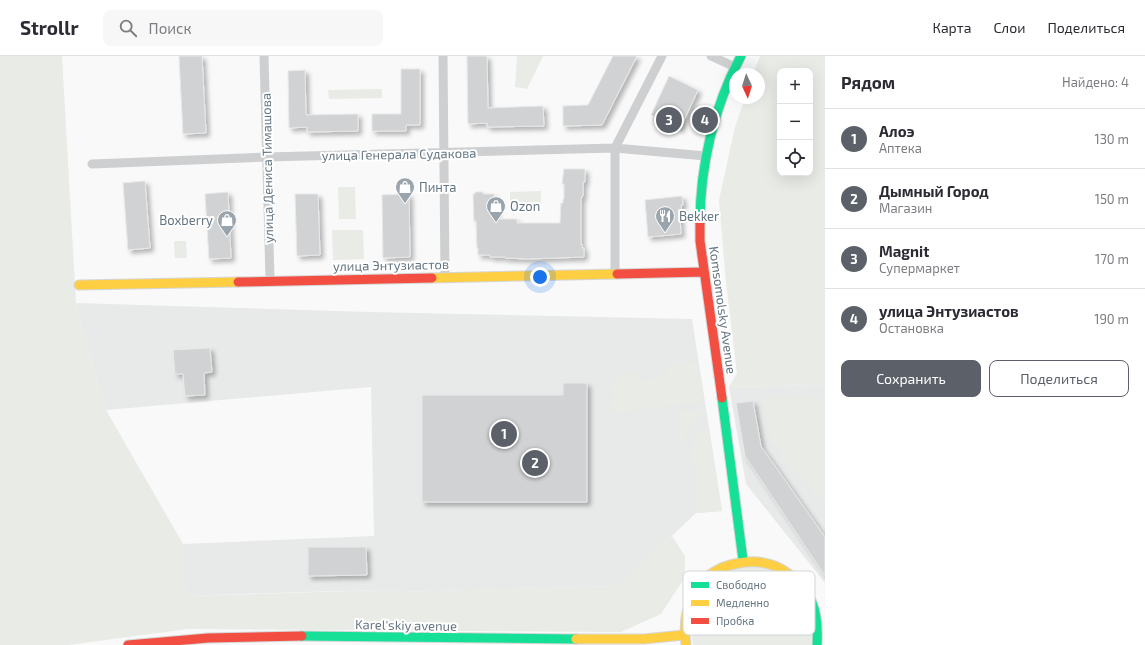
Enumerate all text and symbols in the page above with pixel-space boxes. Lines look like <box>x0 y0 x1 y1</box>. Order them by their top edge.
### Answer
search box <box>103 10 383 46</box>
text: Strollr <box>20 16 79 39</box>
icon: search <box>117 17 139 39</box>
text: Поиск <box>149 19 191 37</box>
text: Карта <box>932 19 971 36</box>
text: Слои <box>993 19 1025 36</box>
text: Поделиться <box>1047 19 1125 36</box>
north arrow <box>729 68 765 104</box>
map controls <box>777 68 813 176</box>
button: + <box>777 68 813 104</box>
text: Рядом <box>841 72 895 92</box>
text: Найдено: 4 <box>1062 74 1129 90</box>
street label: улица Дениса Тимашова <box>258 93 276 243</box>
button: − <box>777 104 813 140</box>
pin: 3 <box>656 105 682 135</box>
pin: 4 <box>692 105 718 135</box>
text: Алоэ <box>879 122 914 140</box>
text: 1 <box>851 131 857 147</box>
text: 130 m <box>1094 131 1129 147</box>
button: locate <box>777 140 813 176</box>
text: Аптека <box>879 140 922 156</box>
street label: улица Генерала Судакова <box>321 145 477 163</box>
shop icon: Пинта <box>394 176 416 204</box>
place label: Пинта <box>419 179 456 195</box>
text: Дымный Город <box>879 182 989 200</box>
text: 2 <box>850 191 858 207</box>
text: 150 m <box>1095 191 1129 207</box>
shop icon: Ozon <box>485 195 507 223</box>
place label: Ozon <box>510 198 540 214</box>
text: Магазин <box>879 200 932 216</box>
restaurant icon: Bekker <box>654 205 676 233</box>
place label: Bekker <box>679 208 719 224</box>
shop icon: Boxberry <box>216 209 238 237</box>
place label: Boxberry <box>159 212 213 228</box>
text: Magnit <box>879 242 929 260</box>
street label: Komsomolsky Avenue <box>706 245 740 375</box>
text: 3 <box>850 251 858 267</box>
text: 170 m <box>1095 251 1129 267</box>
street label: улица Энтузиастов <box>333 256 449 274</box>
text: Супермаркет <box>879 260 960 276</box>
your location <box>530 267 550 287</box>
text: улица Энтузиастов <box>879 302 1019 320</box>
text: 4 <box>850 311 858 327</box>
text: 190 m <box>1094 311 1129 327</box>
text: Остановка <box>879 320 944 336</box>
button: Сохранить <box>841 360 981 397</box>
button: Поделиться <box>989 360 1129 397</box>
pin: 1 <box>491 419 517 449</box>
pin: 2 <box>522 448 548 478</box>
legend <box>683 571 815 635</box>
text: Свободно <box>716 578 766 591</box>
text: Медленно <box>716 596 769 609</box>
text: Пробка <box>716 614 754 627</box>
street label: Karel'skiy avenue <box>355 616 457 634</box>

